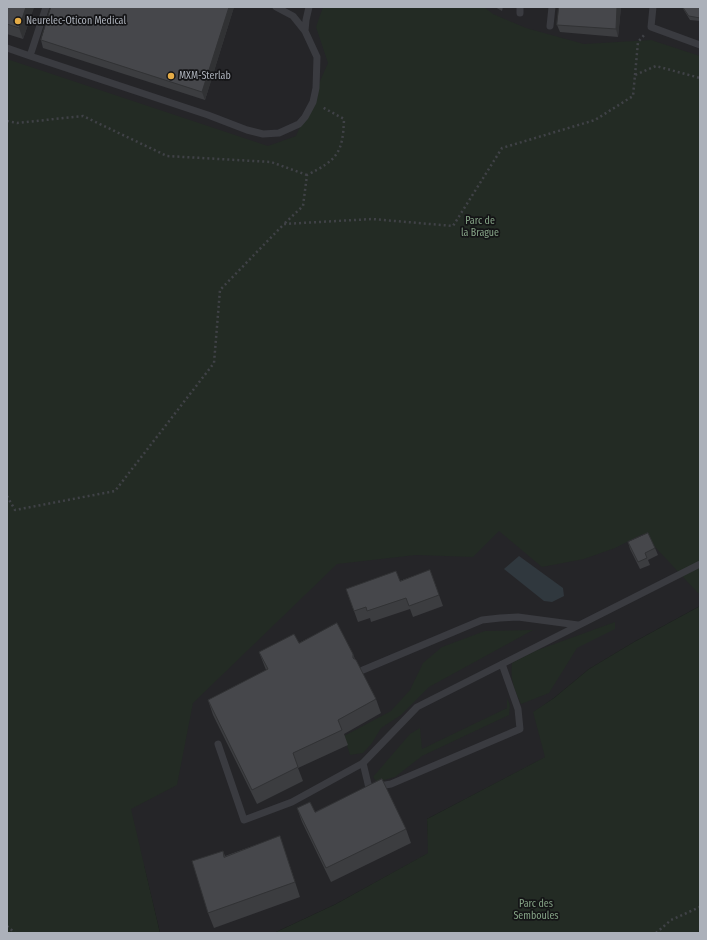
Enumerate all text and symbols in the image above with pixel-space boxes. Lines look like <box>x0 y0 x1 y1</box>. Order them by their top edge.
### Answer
place label: Neurelec-Oticon Medical <box>26 15 126 27</box>
marker: Neurelec-Oticon Medical <box>13 16 23 26</box>
place label: MXM-Sterlab <box>179 70 231 82</box>
marker: MXM-Sterlab <box>166 71 176 81</box>
park label: Parc de la Brague <box>461 215 499 238</box>
park label: Parc des Semboules <box>513 898 559 922</box>

